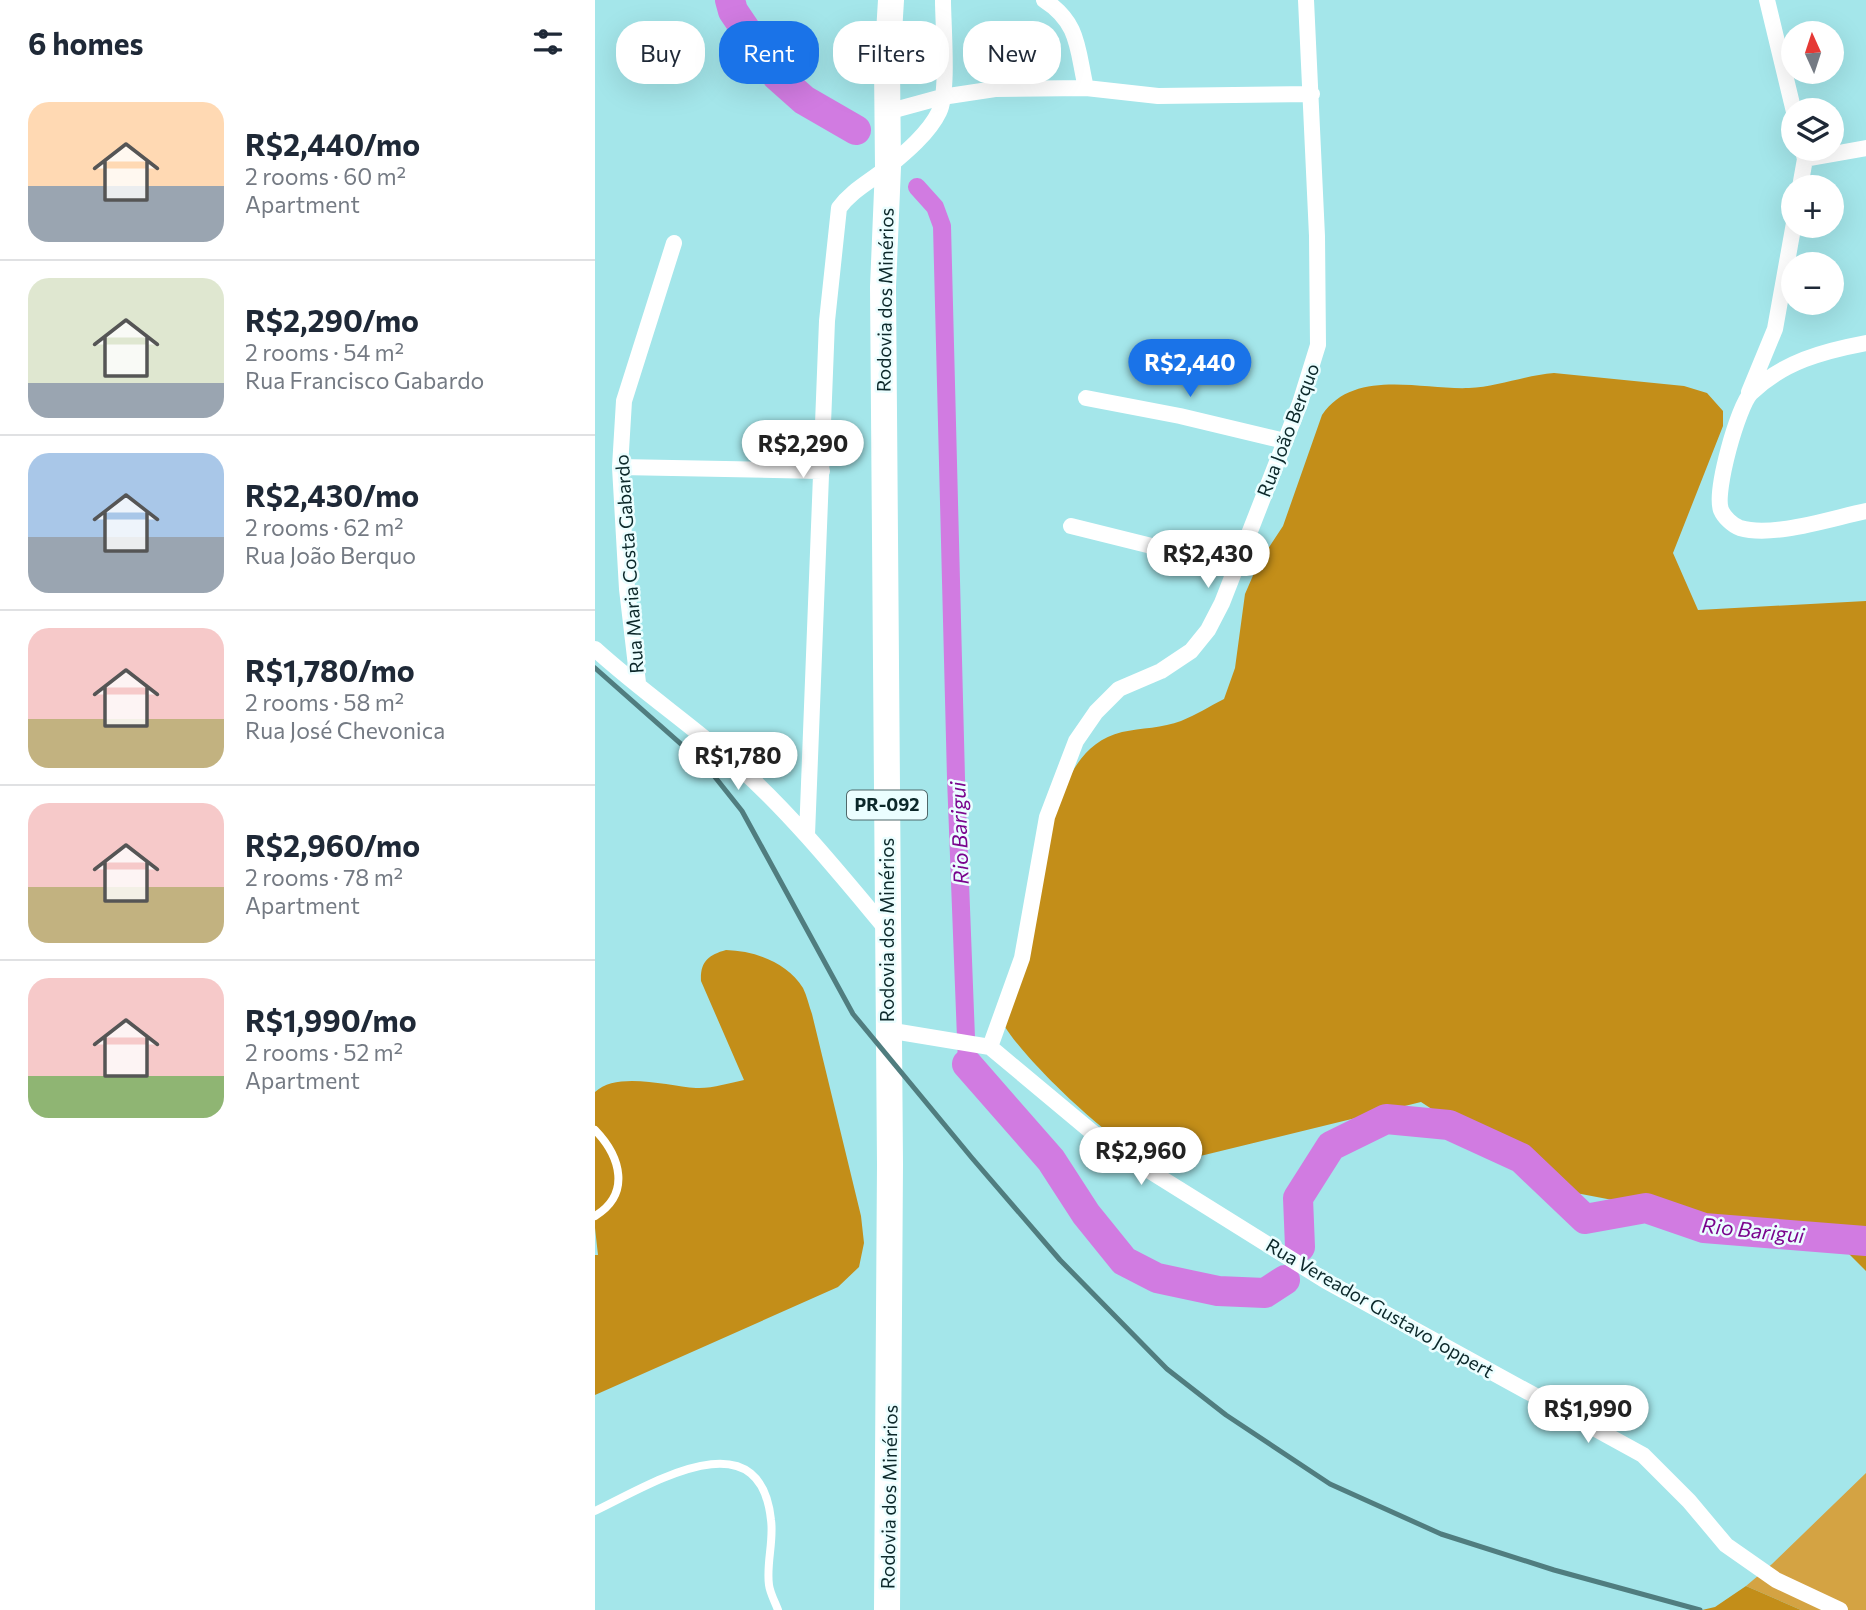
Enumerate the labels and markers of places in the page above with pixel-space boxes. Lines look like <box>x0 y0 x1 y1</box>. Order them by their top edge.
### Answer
pin: R$2,440 <box>1125 340 1255 399</box>
pin: R$2,290 <box>738 420 868 480</box>
pin: R$2,430 <box>1143 530 1273 590</box>
pin: R$1,780 <box>673 732 803 792</box>
pin: R$2,960 <box>1076 1128 1206 1187</box>
pin: R$1,990 <box>1523 1386 1653 1445</box>

